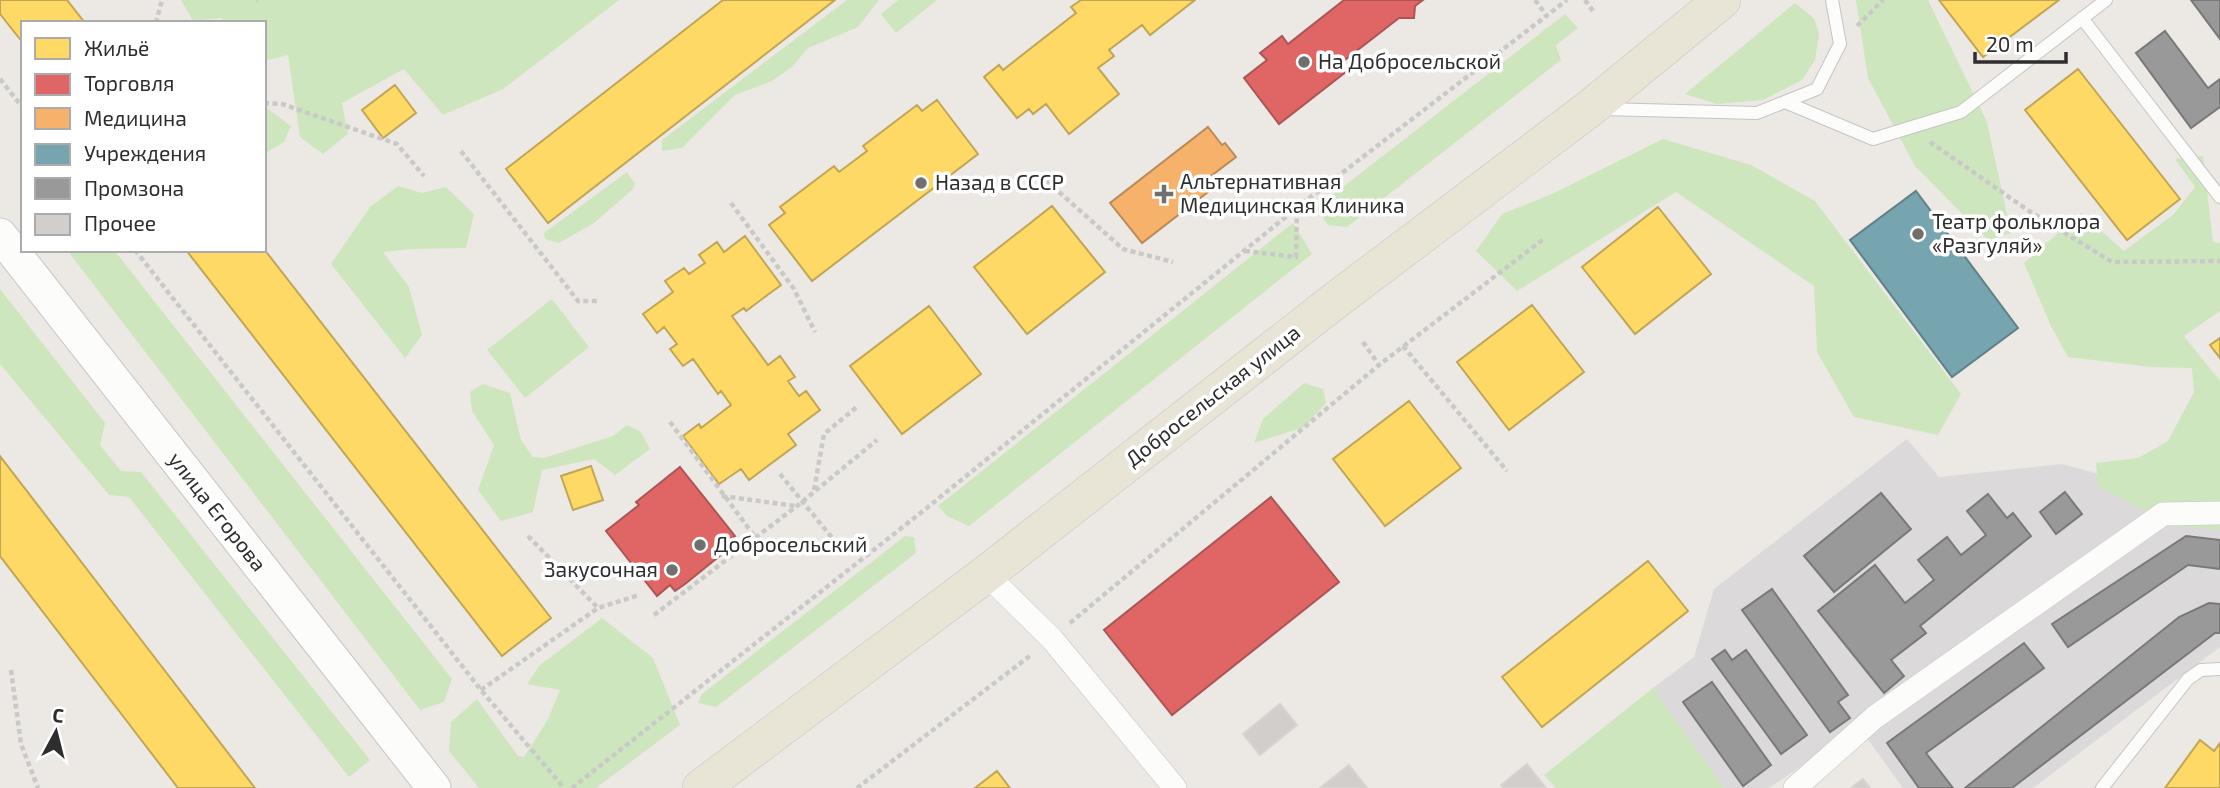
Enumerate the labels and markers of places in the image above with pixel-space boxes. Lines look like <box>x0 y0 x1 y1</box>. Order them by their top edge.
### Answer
place label: На Добросельской <box>1318 48 1501 73</box>
marker: На Добросельской <box>1296 54 1312 70</box>
place label: Альтернативная Mедицинская Kлиника <box>1180 168 1404 217</box>
place label: Назад в СССР <box>935 169 1064 194</box>
marker: Назад в СССР <box>913 175 929 191</box>
marker: Альтернативная Mедицинская Kлиника <box>1154 184 1174 204</box>
place label: Театр фольклора «Разгуляй» <box>1932 208 2100 258</box>
marker: Театр фольклора «Разгуляй» <box>1910 226 1926 242</box>
place label: Добросельский <box>714 531 867 556</box>
marker: Добросельский <box>692 537 708 553</box>
place label: Закусочная <box>544 556 658 582</box>
marker: Закусочная <box>664 562 680 578</box>

